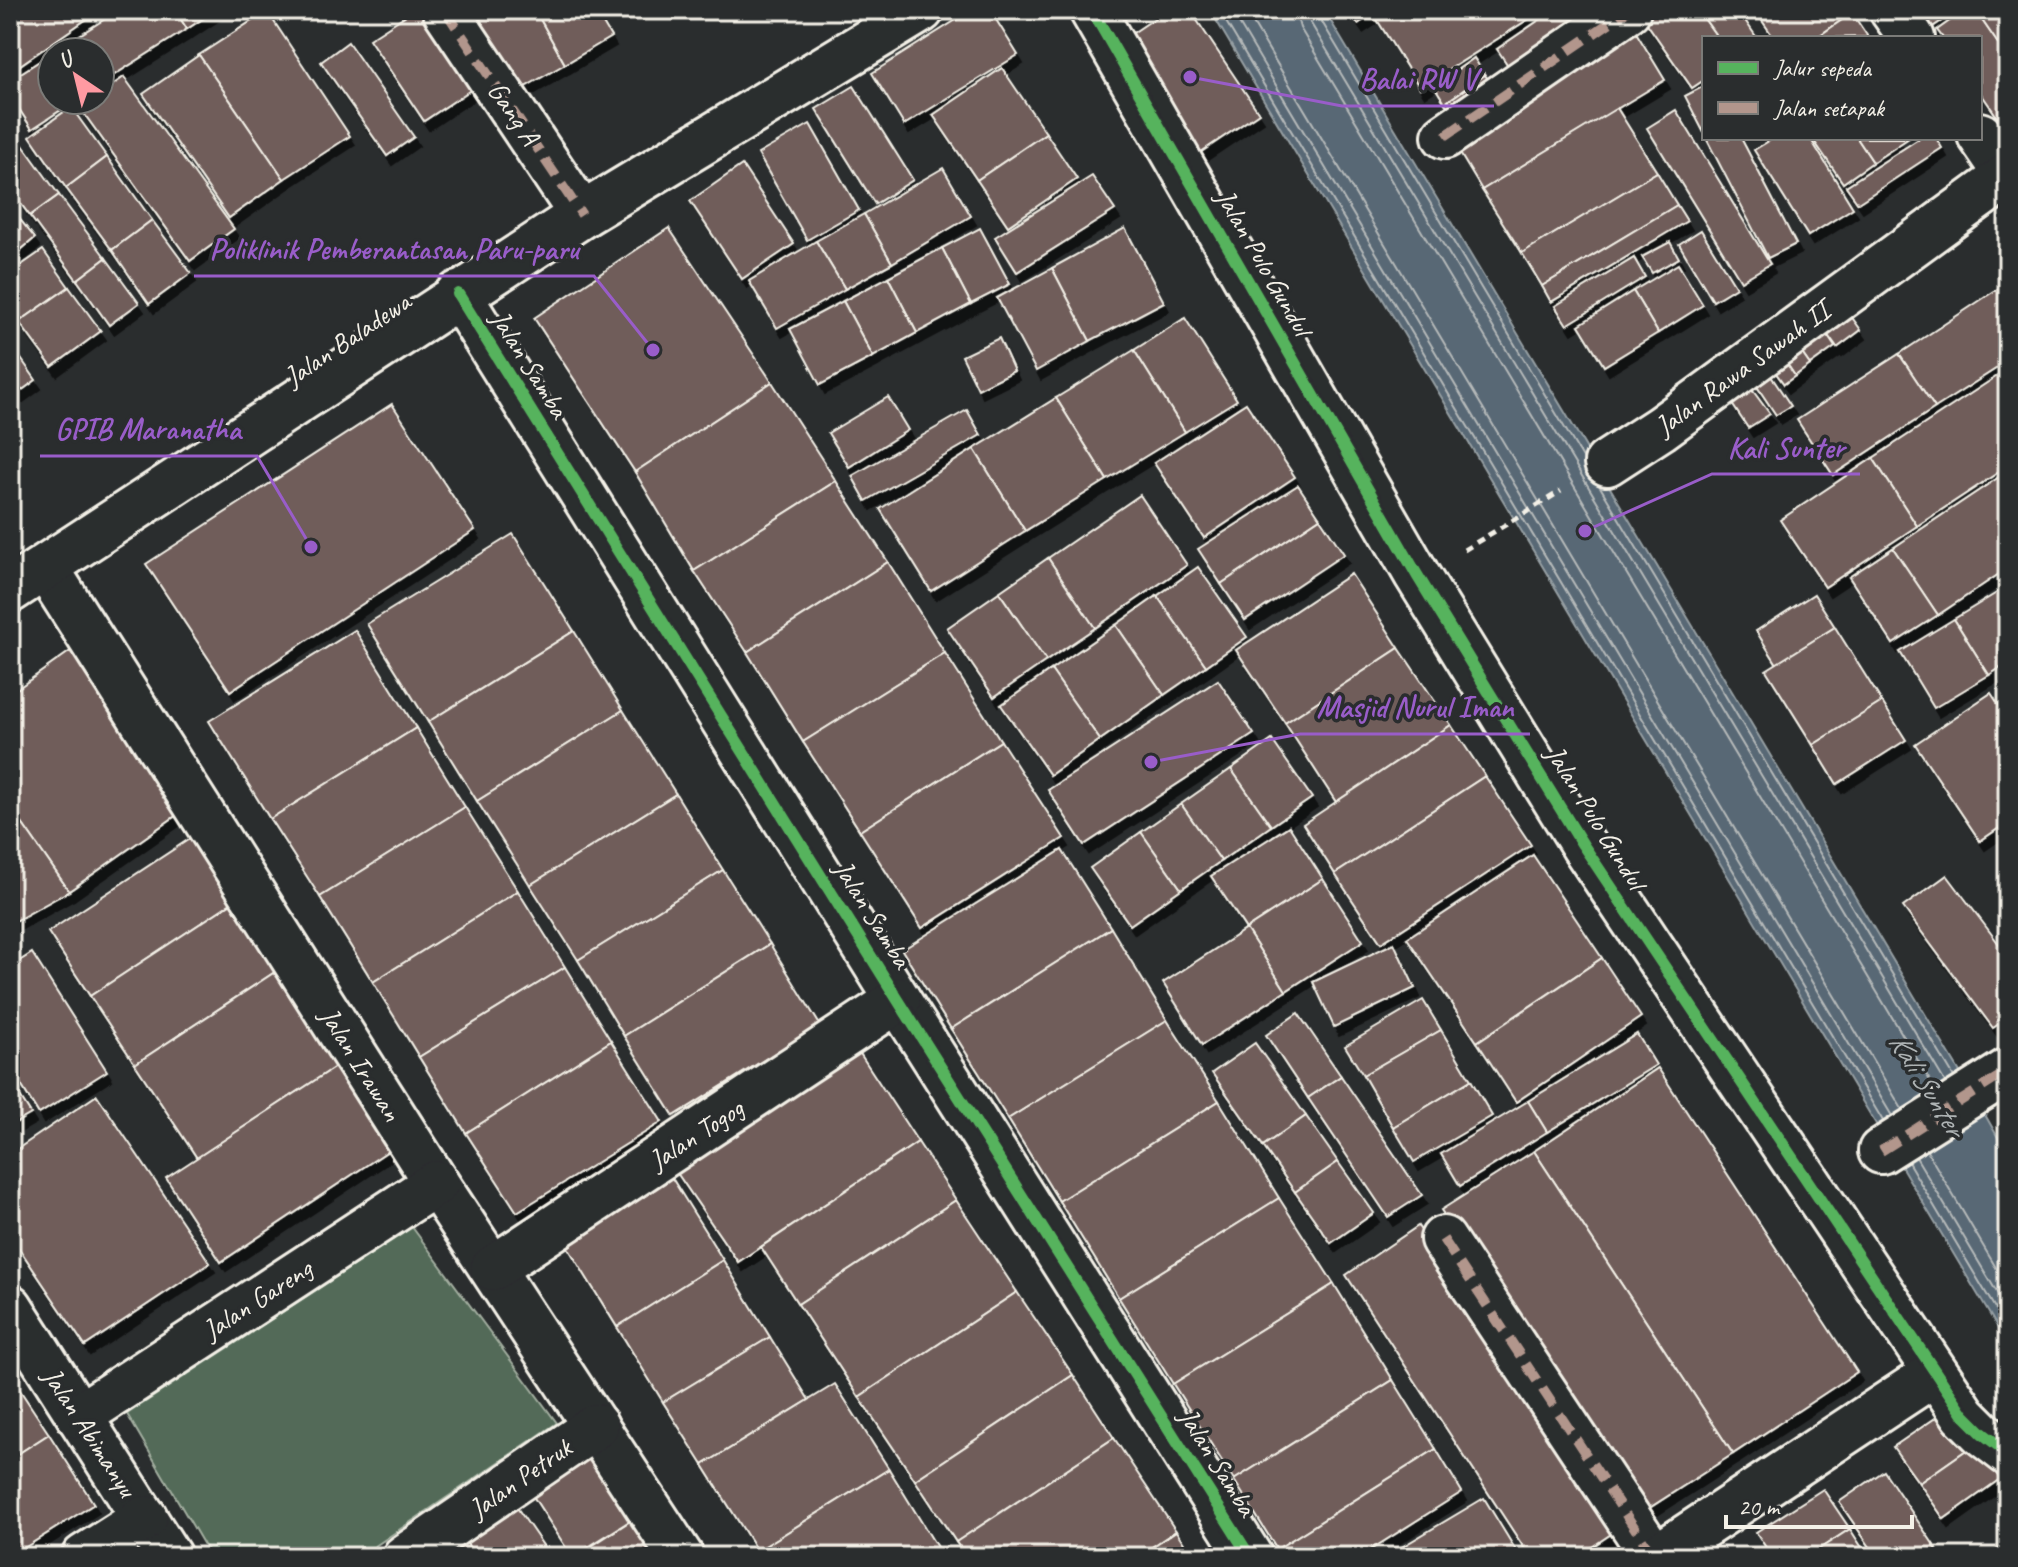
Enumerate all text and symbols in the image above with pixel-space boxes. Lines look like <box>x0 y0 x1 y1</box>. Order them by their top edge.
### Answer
north arrow <box>36 36 116 116</box>
legend <box>1702 36 1982 140</box>
text: U <box>53 43 81 75</box>
callout: Balai RW V <box>1342 52 1494 106</box>
text: Jalur sepeda <box>1773 53 1872 83</box>
text: Balai RW V <box>1359 60 1483 98</box>
street label: Gang A <box>480 75 549 153</box>
text: Jalan setapak <box>1773 93 1886 123</box>
street label: Jalan Pulo Gundul <box>1207 181 1323 346</box>
callout: Poliklinik Pemberantasan Paru-paru <box>194 222 594 276</box>
text: Poliklinik Pemberantasan Paru-paru <box>209 230 581 268</box>
street label: Jalan Baladewa <box>276 283 419 395</box>
street label: Jalan Rawa Sawah II <box>1646 289 1841 444</box>
street label: Jalan Samba <box>482 302 578 426</box>
callout: GPIB Maranatha <box>40 402 257 456</box>
text: GPIB Maranatha <box>55 410 243 448</box>
callout: Kali Sunter <box>1712 420 1860 474</box>
text: Kali Sunter <box>1728 429 1847 467</box>
callout: Masjid Nurul Iman <box>1300 680 1530 734</box>
text: Masjid Nurul Iman <box>1317 688 1515 726</box>
street label: Jalan Pulo Gundul <box>1537 737 1657 900</box>
street label: Jalan Samba <box>825 852 921 976</box>
street label: Jalan Irawan <box>311 999 410 1128</box>
water label: Kali Sunter <box>1881 1025 1976 1147</box>
street label: Jalan Togog <box>640 1090 751 1179</box>
street label: Jalan Gareng <box>194 1250 320 1348</box>
street label: Jalan Abimanyu <box>34 1359 146 1505</box>
street label: Jalan Samba <box>1170 1400 1266 1524</box>
street label: Jalan Petruk <box>460 1429 580 1527</box>
scale bar <box>1726 1479 1912 1529</box>
text: 20 m <box>1738 1492 1781 1522</box>

